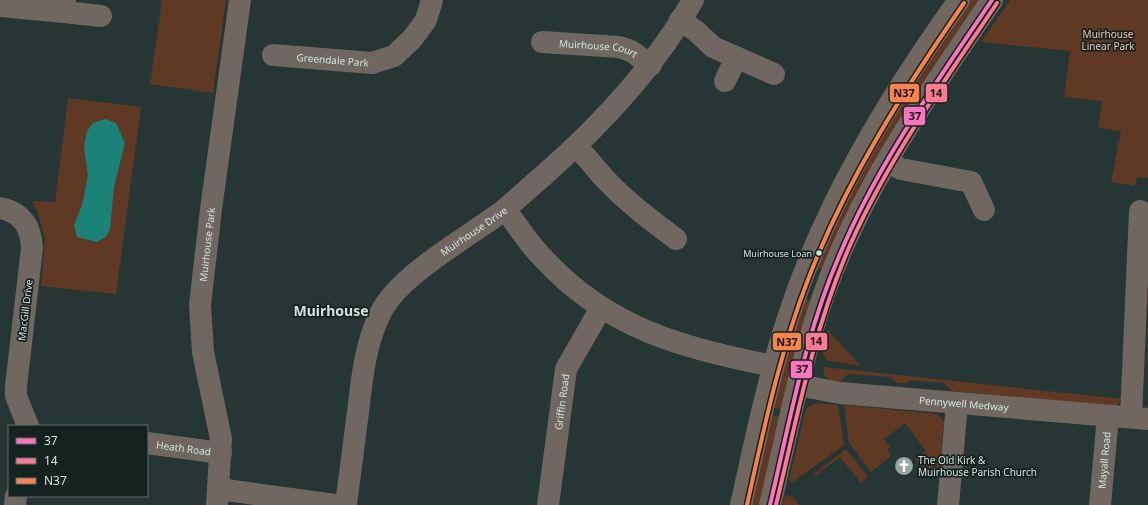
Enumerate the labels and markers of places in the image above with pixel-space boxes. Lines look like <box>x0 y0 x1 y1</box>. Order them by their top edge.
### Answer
place label: Muirhouse Loan <box>743 247 812 260</box>
marker: Muirhouse Loan <box>814 248 824 258</box>
place label: The Old Kirk & Muirhouse Parish Church <box>918 453 1037 479</box>
church icon: The Old Kirk & Muirhouse Parish Church <box>893 455 915 477</box>

